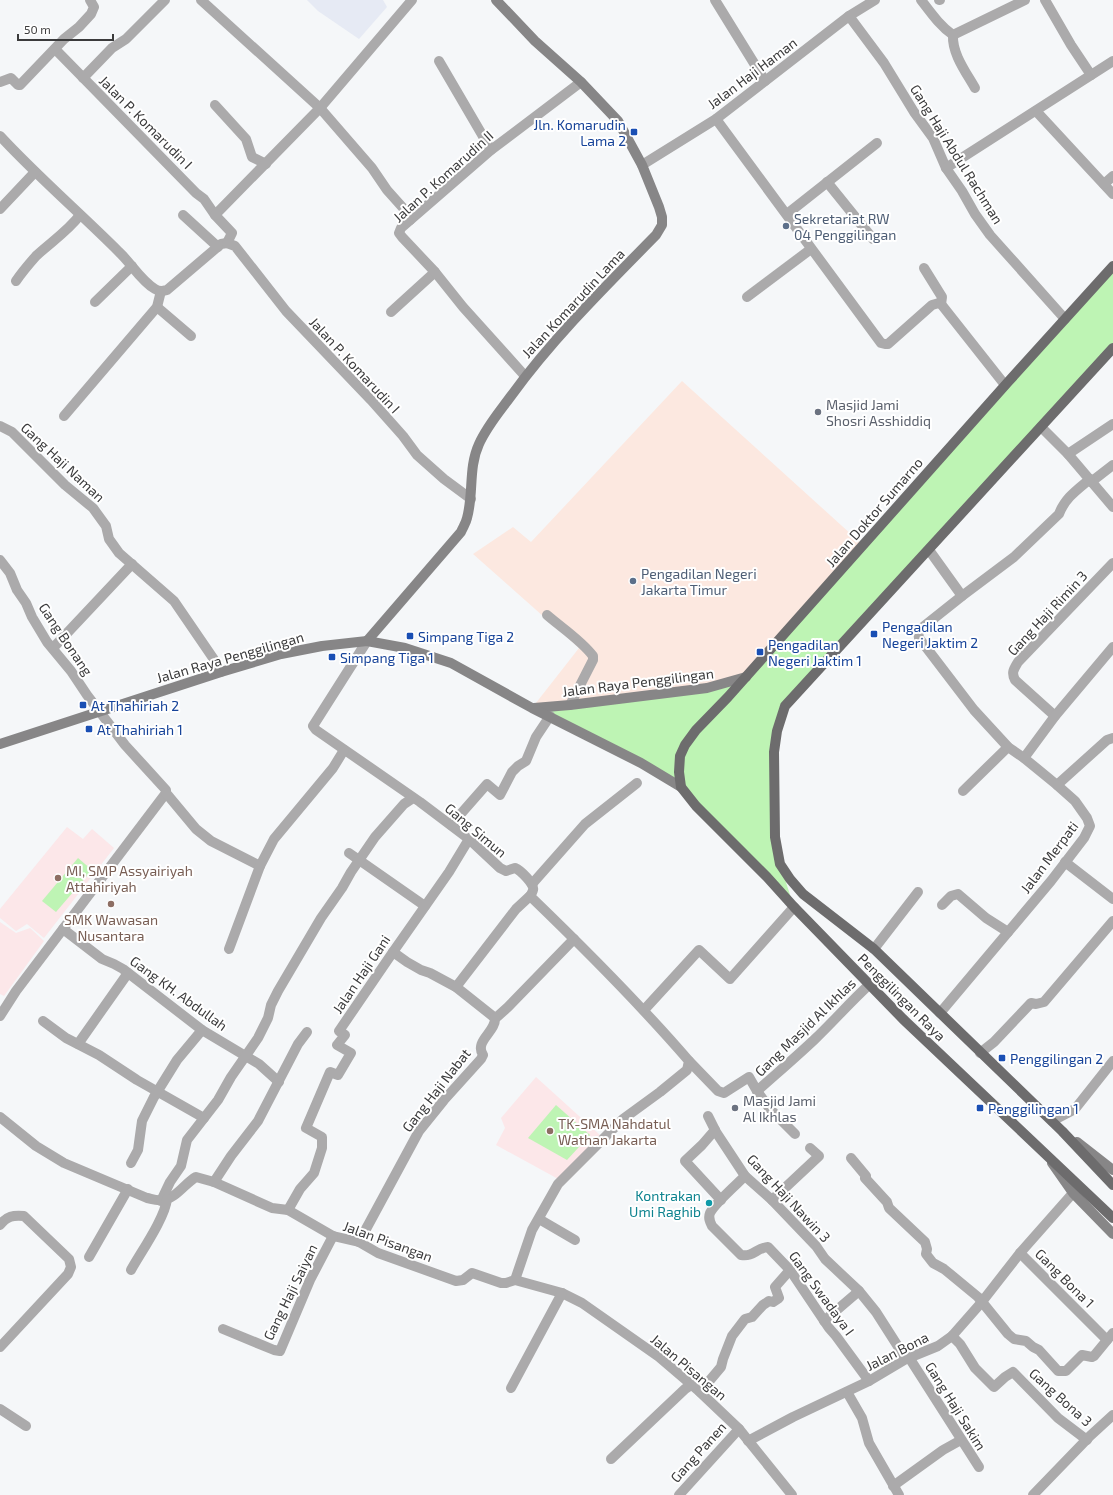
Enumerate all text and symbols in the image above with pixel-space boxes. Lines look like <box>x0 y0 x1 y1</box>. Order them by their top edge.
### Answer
scale bar <box>18 16 113 42</box>
text: 50 m <box>24 22 51 36</box>
street label: Jalan Haji Haman <box>704 34 800 112</box>
street label: Jalan P. Komarudin I <box>96 72 196 172</box>
street label: Gang Haji Abdul Rachman <box>907 81 1007 227</box>
place label: Jln. Komarudin Lama 2 <box>533 116 626 149</box>
street label: Jalan P. Komarudin II <box>389 127 497 225</box>
marker: Jln. Komarudin Lama 2 <box>629 127 639 137</box>
place label: Sekretariat RW 04 Penggilingan <box>794 210 896 243</box>
marker: Sekretariat RW 04 Penggilingan <box>781 221 791 231</box>
street label: Jalan Komarudin Lama <box>518 245 628 361</box>
street label: Jalan P. Komarudin I <box>306 313 404 417</box>
place label: Masjid Jami Shosri Asshiddiq <box>826 396 931 429</box>
marker: Masjid Jami Shosri Asshiddiq <box>813 407 823 417</box>
street label: Gang Haji Naman <box>18 419 108 505</box>
street label: Jalan Doktor Sumarno <box>822 454 926 570</box>
place label: Pengadilan Negeri Jakarta Timur <box>641 565 757 598</box>
street label: Gang Haji Rimin 3 <box>1003 567 1091 659</box>
marker: Pengadilan Negeri Jakarta Timur <box>628 576 638 586</box>
street label: Gang Bonang <box>35 599 97 679</box>
place label: Pengadilan Negeri Jaktim 2 <box>882 618 978 651</box>
street label: Jalan Raya Penggilingan <box>154 628 306 686</box>
place label: Simpang Tiga 2 <box>418 628 514 645</box>
marker: Pengadilan Negeri Jaktim 2 <box>869 629 879 639</box>
marker: Simpang Tiga 2 <box>405 631 415 641</box>
place label: Pengadilan Negeri Jaktim 1 <box>768 636 862 669</box>
marker: Pengadilan Negeri Jaktim 1 <box>755 647 765 657</box>
place label: Simpang Tiga 1 <box>340 649 434 666</box>
marker: Simpang Tiga 1 <box>327 652 337 662</box>
street label: Jalan Raya Penggilingan <box>561 664 715 700</box>
place label: At Thahiriah 2 <box>91 697 179 714</box>
marker: At Thahiriah 2 <box>78 700 88 710</box>
place label: At Thahiriah 1 <box>97 721 183 738</box>
marker: At Thahiriah 1 <box>84 724 94 734</box>
street label: Gang Simun <box>442 799 510 861</box>
street label: Jalan Merpati <box>1016 818 1082 896</box>
place label: MI, SMP Assyairiyah Attahiriyah <box>66 862 193 895</box>
marker: MI, SMP Assyairiyah Attahiriyah <box>53 873 63 883</box>
marker: SMK Wawasan Nusantara <box>106 899 116 909</box>
place label: SMK Wawasan Nusantara <box>64 911 158 944</box>
street label: Jalan Haji Gani <box>329 932 393 1016</box>
street label: Penggilingan Raya <box>855 950 949 1044</box>
street label: Gang KH. Abdullah <box>127 952 231 1034</box>
street label: Gang Masjid Al Ikhlas <box>751 974 859 1080</box>
street label: Gang Haji Nabat <box>398 1045 474 1135</box>
place label: Penggilingan 2 <box>1010 1050 1103 1067</box>
marker: Penggilingan 2 <box>997 1053 1007 1063</box>
place label: Masjid Jami Al Ikhlas <box>743 1092 816 1125</box>
place label: Penggilingan 1 <box>988 1100 1079 1117</box>
marker: Masjid Jami Al Ikhlas <box>730 1103 740 1113</box>
marker: Penggilingan 1 <box>975 1103 985 1113</box>
place label: TK-SMA Nahdatul Wathan Jakarta <box>558 1115 672 1148</box>
marker: TK-SMA Nahdatul Wathan Jakarta <box>545 1126 555 1136</box>
street label: Gang Haji Nawin 3 <box>744 1150 834 1246</box>
place label: Kontrakan Umi Raghib <box>629 1187 701 1220</box>
marker: Kontrakan Umi Raghib <box>704 1198 714 1208</box>
street label: Jalan Pisangan <box>341 1217 435 1265</box>
street label: Gang Haji Saiyan <box>259 1241 321 1343</box>
street label: Gang Bona 1 <box>1032 1245 1098 1311</box>
street label: Gang Swadaya I <box>786 1248 858 1338</box>
street label: Jalan Bona <box>863 1328 931 1374</box>
street label: Jalan Pisangan <box>648 1330 730 1404</box>
street label: Gang Haji Sakim <box>922 1359 990 1453</box>
street label: Gang Bona 3 <box>1026 1364 1096 1430</box>
street label: Gang Panen <box>667 1418 729 1486</box>

